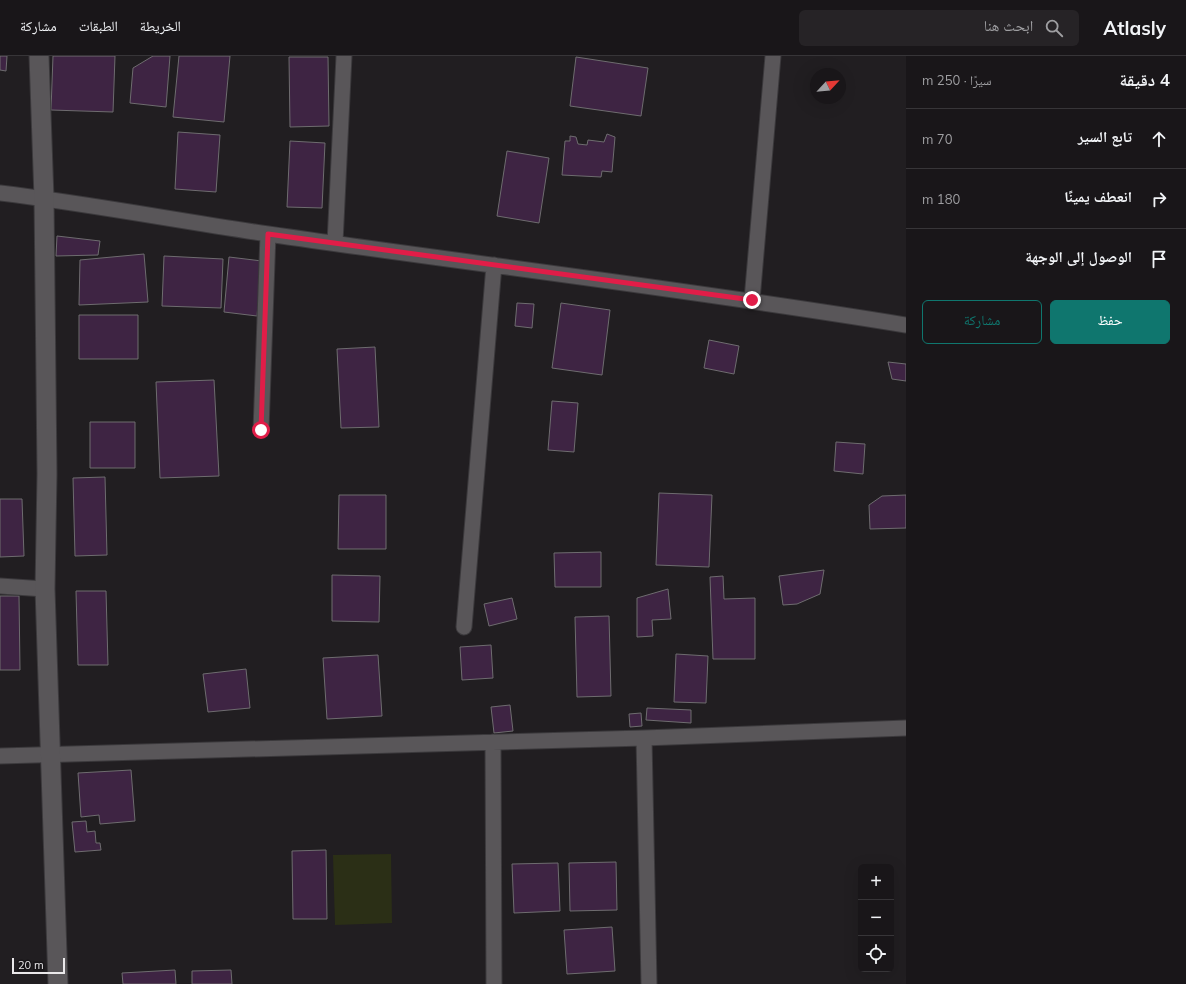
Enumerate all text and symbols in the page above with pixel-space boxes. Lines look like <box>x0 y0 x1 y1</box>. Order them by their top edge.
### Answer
search box <box>799 10 1079 46</box>
text: ابحث هنا <box>984 16 1033 35</box>
text: Atlasly <box>1103 16 1166 40</box>
text: مشاركة <box>20 17 57 35</box>
text: الطبقات <box>79 17 118 35</box>
text: الخريطة <box>140 17 181 35</box>
icon: search <box>1043 17 1065 39</box>
north arrow <box>810 68 846 104</box>
text: 4 دقيقة <box>1119 69 1170 90</box>
text: سيرًا · 250 m <box>922 72 992 88</box>
text: تابع السير <box>1078 127 1132 146</box>
icon: ahead <box>1148 128 1170 150</box>
text: 70 m <box>922 131 952 147</box>
text: انعطف يمينًا <box>1064 187 1132 206</box>
icon: right <box>1148 188 1170 210</box>
text: 180 m <box>922 191 960 207</box>
text: الوصول إلى الوجهة <box>1025 247 1132 266</box>
icon: arrive <box>1148 248 1170 270</box>
route end <box>743 291 761 309</box>
button: مشاركة <box>922 300 1042 344</box>
button: حفظ <box>1050 300 1170 344</box>
route start <box>252 421 270 439</box>
map controls <box>858 864 894 972</box>
button: + <box>858 864 894 900</box>
button: − <box>858 900 894 936</box>
button: locate <box>858 936 894 972</box>
scale bar <box>12 956 65 975</box>
text: 20 m <box>18 958 44 972</box>

